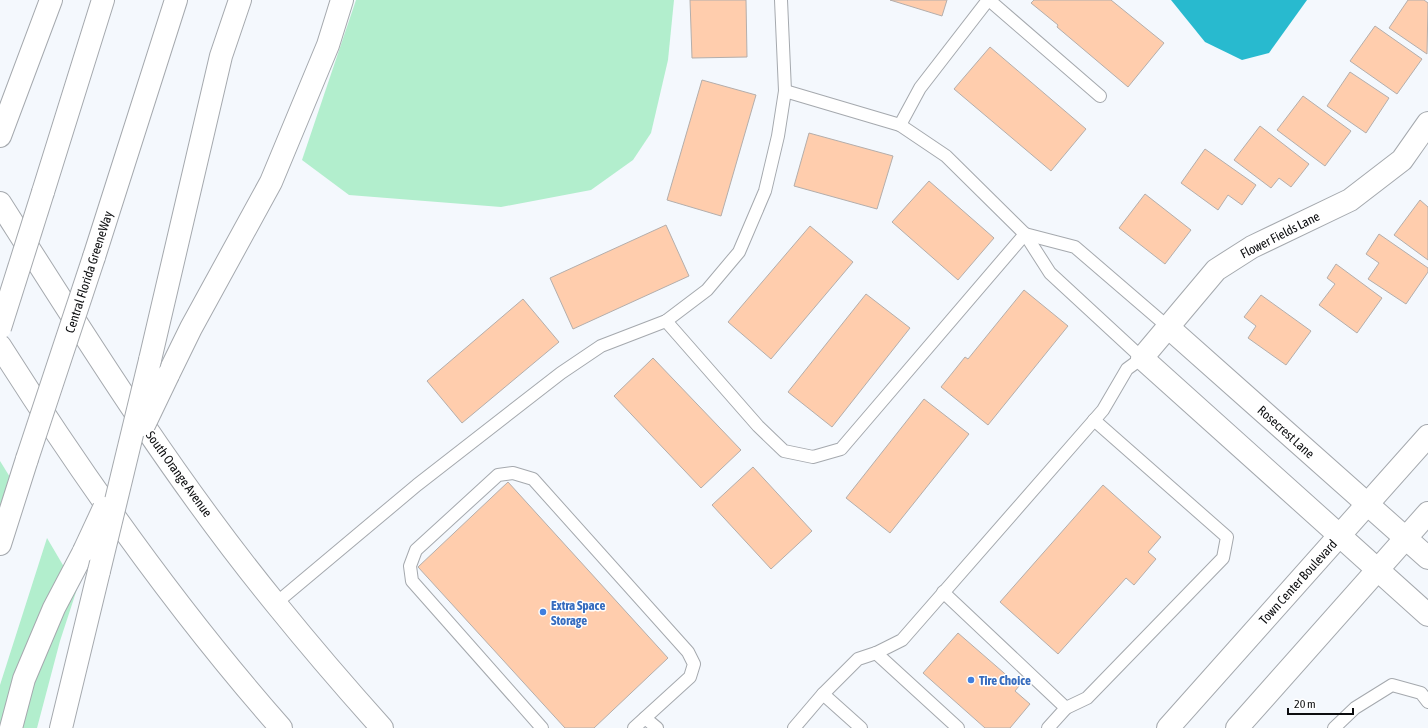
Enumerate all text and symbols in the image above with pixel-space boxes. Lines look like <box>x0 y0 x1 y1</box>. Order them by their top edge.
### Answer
street label: Central Florida GreeneWay <box>62 209 116 335</box>
street label: Flower Fields Lane <box>1238 209 1322 261</box>
street label: Rosecrest Lane <box>1255 403 1317 461</box>
street label: South Orange Avenue <box>143 428 215 520</box>
street label: Town Center Boulevard <box>1256 537 1340 627</box>
place label: Extra Space Storage <box>551 598 605 628</box>
marker: Extra Space Storage <box>538 607 548 617</box>
place label: Tire Choice <box>979 673 1031 688</box>
marker: Tire Choice <box>966 675 976 685</box>
scale bar <box>1288 690 1353 716</box>
text: 20 m <box>1294 697 1316 711</box>

